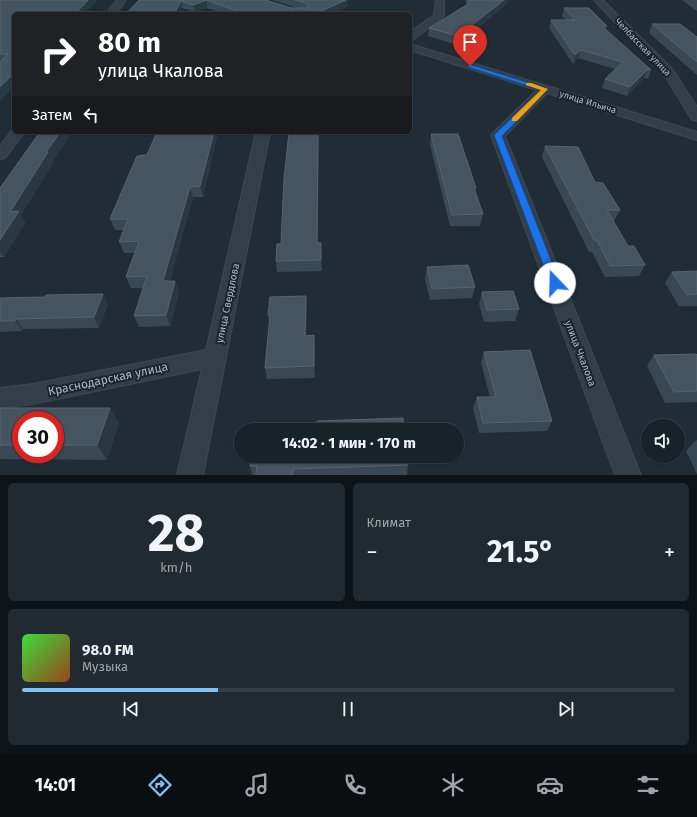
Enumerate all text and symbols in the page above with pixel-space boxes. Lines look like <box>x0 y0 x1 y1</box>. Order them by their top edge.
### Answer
street label: Челбасская улица <box>613 16 673 78</box>
pin <box>453 25 487 66</box>
text: 80 m <box>98 26 161 59</box>
icon: right <box>32 28 84 80</box>
icon: arrive <box>459 31 481 53</box>
text: улица Чкалова <box>98 60 223 82</box>
street label: улица Ильича <box>558 89 618 115</box>
icon: left <box>80 104 102 126</box>
text: Затем <box>32 106 72 124</box>
street label: улица Свердлова <box>214 262 242 344</box>
position arrow <box>534 262 576 304</box>
street label: улица Чкалова <box>562 319 598 388</box>
street label: Краснодарская улица <box>47 359 169 399</box>
speed limit sign: 30 <box>12 411 64 463</box>
map controls <box>641 419 685 463</box>
button: sound <box>641 419 685 463</box>
text: 14:02 · 1 мин · 170 m <box>282 434 416 452</box>
text: 28 <box>148 502 205 565</box>
text: Климат <box>367 515 411 530</box>
text: 21.5° <box>487 534 555 570</box>
text: − <box>367 539 378 566</box>
text: + <box>664 539 675 566</box>
text: km/h <box>160 560 192 575</box>
text: 98.0 FM <box>82 641 134 659</box>
text: Музыка <box>82 659 128 674</box>
icon: previous <box>120 698 142 720</box>
icon: pause <box>337 698 359 720</box>
icon: next <box>555 698 577 720</box>
icon: directions <box>146 771 174 799</box>
icon: music <box>243 771 271 799</box>
icon: phone <box>341 771 369 799</box>
icon: climate <box>439 771 467 799</box>
icon: car <box>536 771 564 799</box>
icon: filters <box>634 771 662 799</box>
text: 14:01 <box>35 774 76 796</box>

